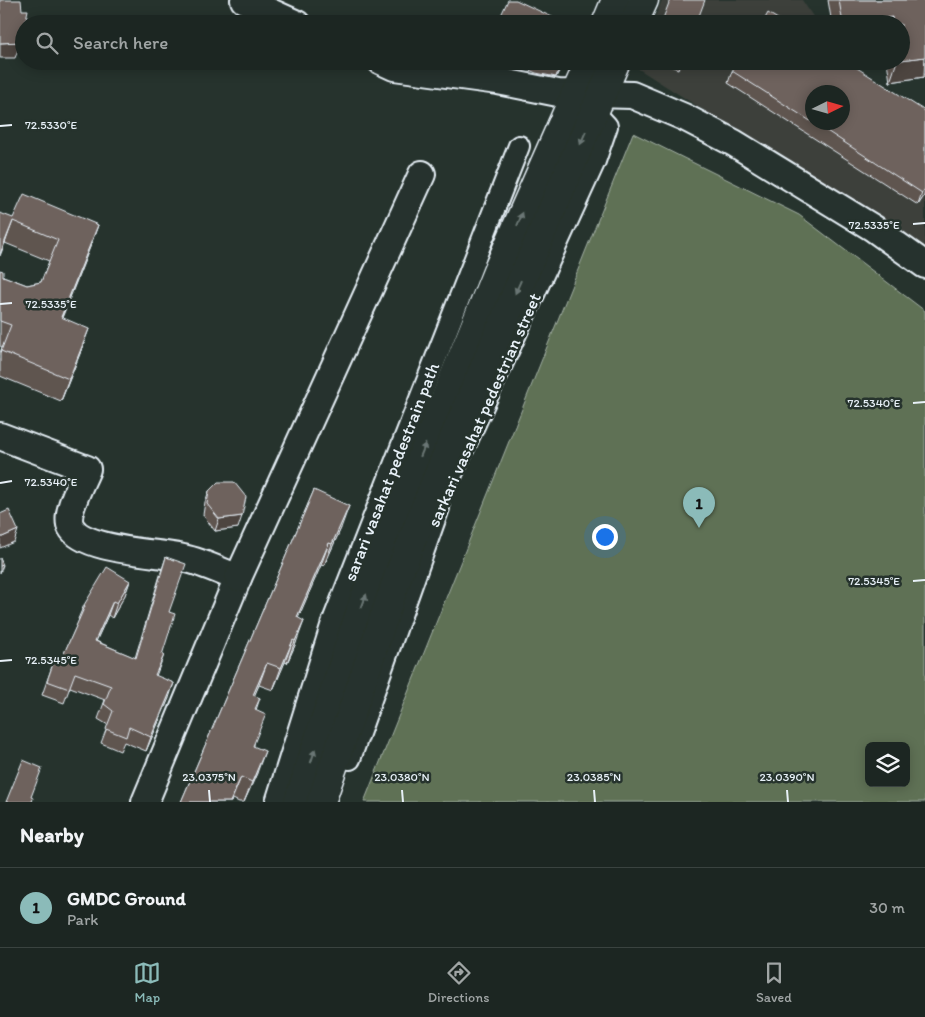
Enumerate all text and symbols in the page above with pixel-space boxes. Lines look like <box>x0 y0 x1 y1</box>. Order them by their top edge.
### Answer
search box <box>15 15 910 70</box>
icon: search <box>33 29 61 57</box>
text: Search here <box>73 31 168 54</box>
north arrow <box>805 85 850 130</box>
text: 72.5330°E <box>25 118 77 132</box>
one-way arrow <box>579 131 587 145</box>
one-way arrow <box>516 212 524 226</box>
text: 72.5335°E <box>848 218 900 232</box>
one-way arrow <box>513 280 521 294</box>
street label: sarkari vasahat pedestrian street <box>422 289 546 531</box>
text: 72.5335°E <box>25 297 77 311</box>
street label: sarari vasahat pedestrain path <box>339 359 444 584</box>
text: 72.5340°E <box>848 396 901 410</box>
one-way arrow <box>420 443 428 457</box>
text: 72.5340°E <box>25 475 78 489</box>
pin: 1 <box>683 487 715 528</box>
your location <box>592 524 618 550</box>
text: 72.5345°E <box>848 574 900 588</box>
one-way arrow <box>360 593 368 608</box>
text: 72.5345°E <box>25 653 77 667</box>
map controls <box>865 742 910 787</box>
button: layers <box>865 742 910 787</box>
one-way arrow <box>310 748 317 763</box>
text: 23.0375°N <box>182 770 236 784</box>
text: 23.0380°N <box>374 770 430 784</box>
text: 23.0385°N <box>567 770 621 784</box>
text: 23.0390°N <box>759 770 815 784</box>
text: Nearby <box>20 822 84 847</box>
text: GMDC Ground <box>67 887 186 910</box>
text: 1 <box>32 898 40 917</box>
text: 30 m <box>869 898 905 917</box>
text: Park <box>67 910 98 929</box>
tab: Map <box>133 959 161 1006</box>
tab: Directions <box>428 959 489 1006</box>
tab: Saved <box>756 959 792 1006</box>

